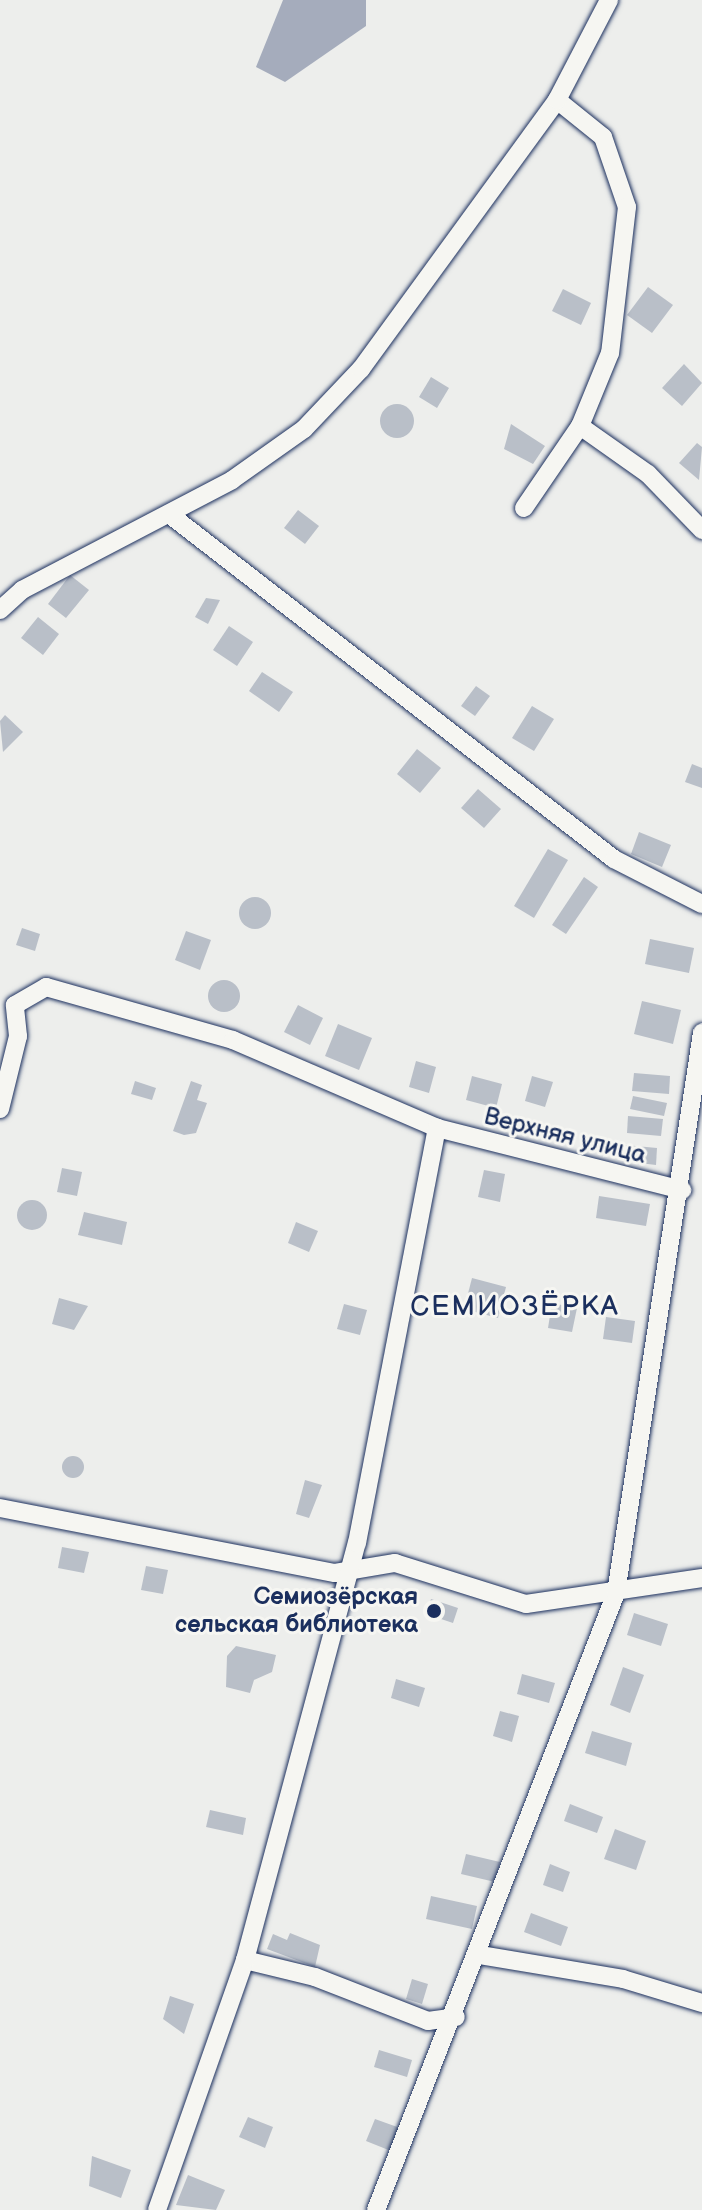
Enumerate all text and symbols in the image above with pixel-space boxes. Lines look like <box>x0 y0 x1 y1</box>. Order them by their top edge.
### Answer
street label: Верхняя улица <box>481 1102 649 1170</box>
district label: СЕМИОЗЁРКА <box>410 1290 620 1324</box>
place label: Семиозёрская сельская библиотека <box>175 1583 418 1639</box>
marker: Семиозёрская сельская библиотека <box>425 1602 443 1620</box>

